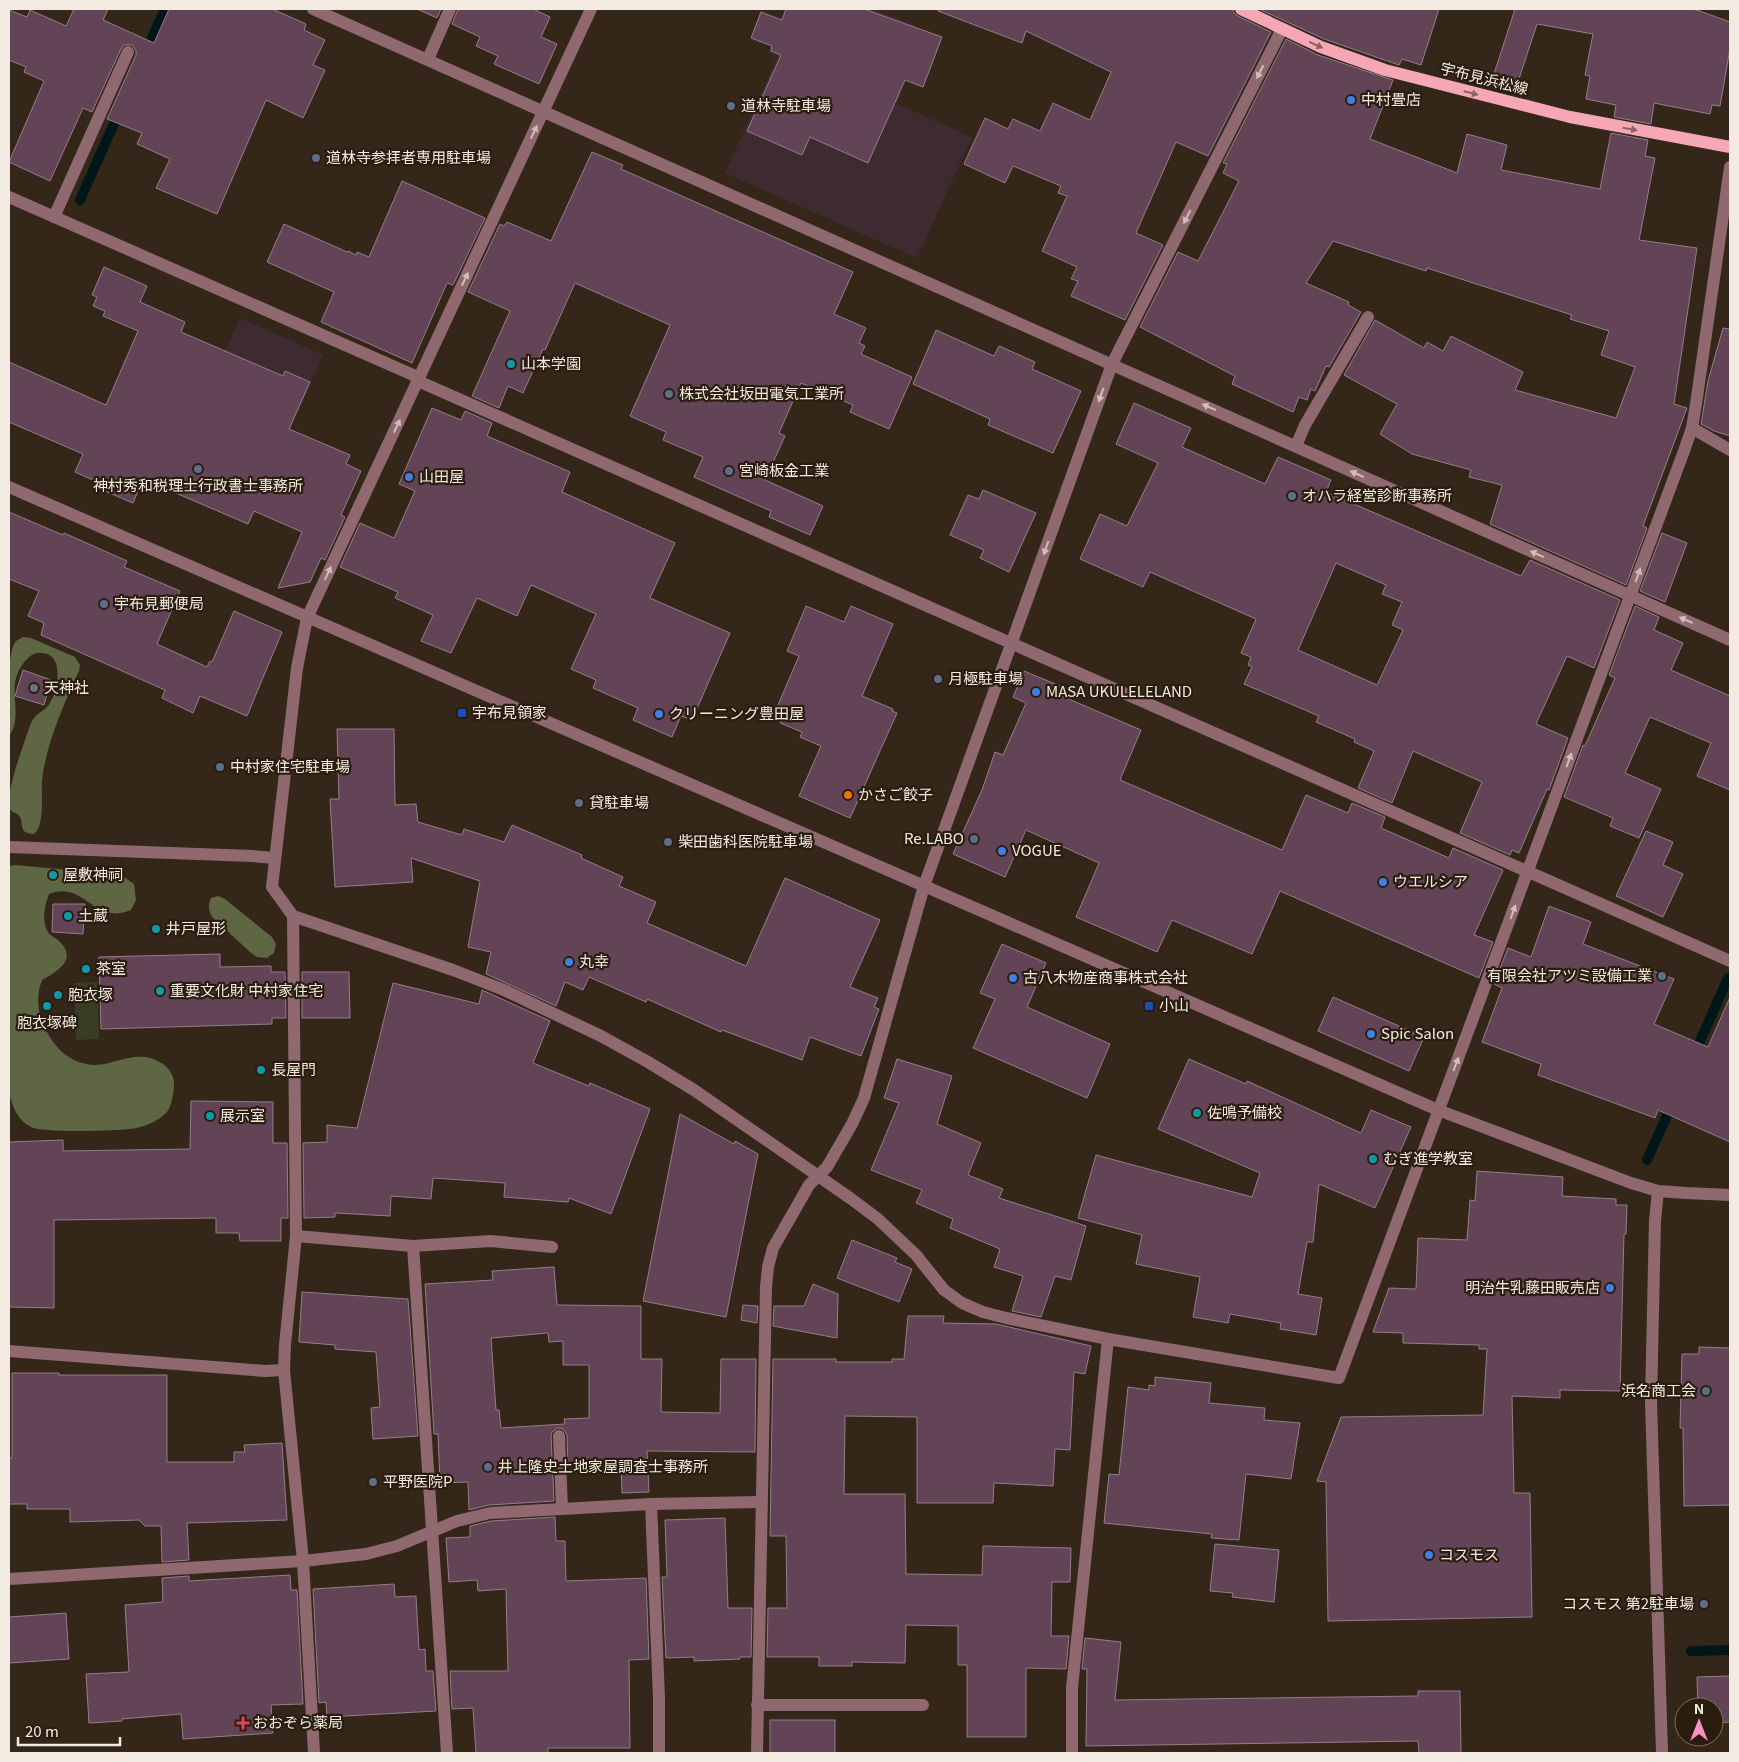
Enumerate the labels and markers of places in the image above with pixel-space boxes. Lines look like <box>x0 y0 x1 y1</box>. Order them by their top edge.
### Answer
place label: 中村畳店 <box>1361 88 1421 109</box>
place label: 道林寺駐車場 <box>741 94 831 115</box>
marker: 中村畳店 <box>1345 94 1357 106</box>
marker: 道林寺駐車場 <box>725 100 737 112</box>
place label: 道林寺参拝者専用駐車場 <box>326 146 491 167</box>
marker: 道林寺参拝者専用駐車場 <box>310 152 322 164</box>
place label: 山本学園 <box>521 352 581 373</box>
marker: 山本学園 <box>505 358 517 370</box>
place label: 株式会社坂田電気工業所 <box>679 382 844 403</box>
marker: 株式会社坂田電気工業所 <box>663 388 675 400</box>
place label: 宮崎板金工業 <box>739 459 829 480</box>
marker: 神村秀和税理士行政書士事務所 <box>192 463 204 475</box>
place label: 山田屋 <box>419 465 464 486</box>
marker: 宮崎板金工業 <box>723 465 735 477</box>
marker: 山田屋 <box>403 471 415 483</box>
place label: 神村秀和税理士行政書士事務所 <box>93 474 303 495</box>
place label: オハラ経営診断事務所 <box>1302 484 1452 505</box>
marker: オハラ経営診断事務所 <box>1286 490 1298 502</box>
place label: 宇布見郵便局 <box>114 592 204 613</box>
marker: 宇布見郵便局 <box>98 598 110 610</box>
place label: 月極駐車場 <box>948 667 1023 688</box>
marker: 月極駐車場 <box>932 673 944 685</box>
place label: 天神社 <box>44 676 89 697</box>
place label: MASA UKULELELAND <box>1046 680 1192 701</box>
marker: 天神社 <box>28 682 40 694</box>
marker: MASA UKULELELAND <box>1030 686 1042 698</box>
place label: 宇布見領家 <box>472 701 547 722</box>
place label: クリーニング豊田屋 <box>669 702 804 723</box>
marker: 宇布見領家 <box>456 707 468 719</box>
marker: クリーニング豊田屋 <box>653 708 665 720</box>
place label: 中村家住宅駐車場 <box>230 755 350 776</box>
marker: 中村家住宅駐車場 <box>214 761 226 773</box>
place label: かさご餃子 <box>858 783 933 804</box>
marker: かさご餃子 <box>842 789 854 801</box>
place label: 貸駐車場 <box>589 791 649 812</box>
marker: 貸駐車場 <box>573 797 585 809</box>
place label: Re.LABO <box>904 827 964 848</box>
place label: 柴田歯科医院駐車場 <box>678 830 813 851</box>
marker: Re.LABO <box>968 833 980 845</box>
marker: 柴田歯科医院駐車場 <box>662 836 674 848</box>
place label: VOGUE <box>1012 839 1062 860</box>
marker: VOGUE <box>996 845 1008 857</box>
place label: 屋敷神祠 <box>63 863 123 884</box>
marker: 屋敷神祠 <box>47 869 59 881</box>
place label: ウエルシア <box>1393 870 1468 891</box>
marker: ウエルシア <box>1377 876 1389 888</box>
place label: 土蔵 <box>78 904 108 925</box>
marker: 土蔵 <box>62 910 74 922</box>
place label: 井戸屋形 <box>166 917 226 938</box>
marker: 井戸屋形 <box>150 923 162 935</box>
place label: 丸幸 <box>579 950 609 971</box>
marker: 丸幸 <box>563 956 575 968</box>
place label: 茶室 <box>96 957 126 978</box>
marker: 茶室 <box>80 963 92 975</box>
place label: 有限会社アツミ設備工業 <box>1487 964 1652 985</box>
place label: 古八木物産商事株式会社 <box>1023 966 1188 987</box>
marker: 有限会社アツミ設備工業 <box>1656 970 1668 982</box>
marker: 古八木物産商事株式会社 <box>1007 972 1019 984</box>
place label: 重要文化財 中村家住宅 <box>170 979 323 1000</box>
place label: 胞衣塚 <box>68 983 113 1004</box>
marker: 重要文化財 中村家住宅 <box>154 985 166 997</box>
marker: 胞衣塚 <box>52 989 64 1001</box>
place label: 小山 <box>1159 994 1189 1015</box>
marker: 胞衣塚碑 <box>41 1000 53 1012</box>
marker: 小山 <box>1143 1000 1155 1012</box>
place label: 胞衣塚碑 <box>17 1011 77 1032</box>
place label: Spic Salon <box>1381 1022 1454 1043</box>
marker: Spic Salon <box>1365 1028 1377 1040</box>
place label: 長屋門 <box>271 1058 316 1079</box>
marker: 長屋門 <box>255 1064 267 1076</box>
place label: 佐鳴予備校 <box>1207 1101 1282 1122</box>
place label: 展示室 <box>220 1104 265 1125</box>
marker: 佐鳴予備校 <box>1191 1107 1203 1119</box>
marker: 展示室 <box>204 1110 216 1122</box>
place label: むぎ進学教室 <box>1383 1147 1473 1168</box>
marker: むぎ進学教室 <box>1367 1153 1379 1165</box>
place label: 明治牛乳藤田販売店 <box>1465 1276 1600 1297</box>
marker: 明治牛乳藤田販売店 <box>1604 1282 1616 1294</box>
place label: 浜名商工会 <box>1621 1379 1696 1400</box>
marker: 浜名商工会 <box>1700 1385 1712 1397</box>
place label: 井上隆史土地家屋調査士事務所 <box>498 1455 708 1476</box>
marker: 井上隆史土地家屋調査士事務所 <box>482 1461 494 1473</box>
place label: 平野医院P <box>383 1470 453 1491</box>
marker: 平野医院P <box>367 1476 379 1488</box>
place label: コスモス <box>1439 1543 1499 1564</box>
marker: コスモス <box>1423 1549 1435 1561</box>
place label: コスモス 第2駐車場 <box>1562 1592 1694 1613</box>
marker: コスモス 第2駐車場 <box>1698 1598 1710 1610</box>
place label: おおぞら薬局 <box>253 1711 343 1732</box>
marker: おおぞら薬局 <box>237 1717 249 1729</box>

